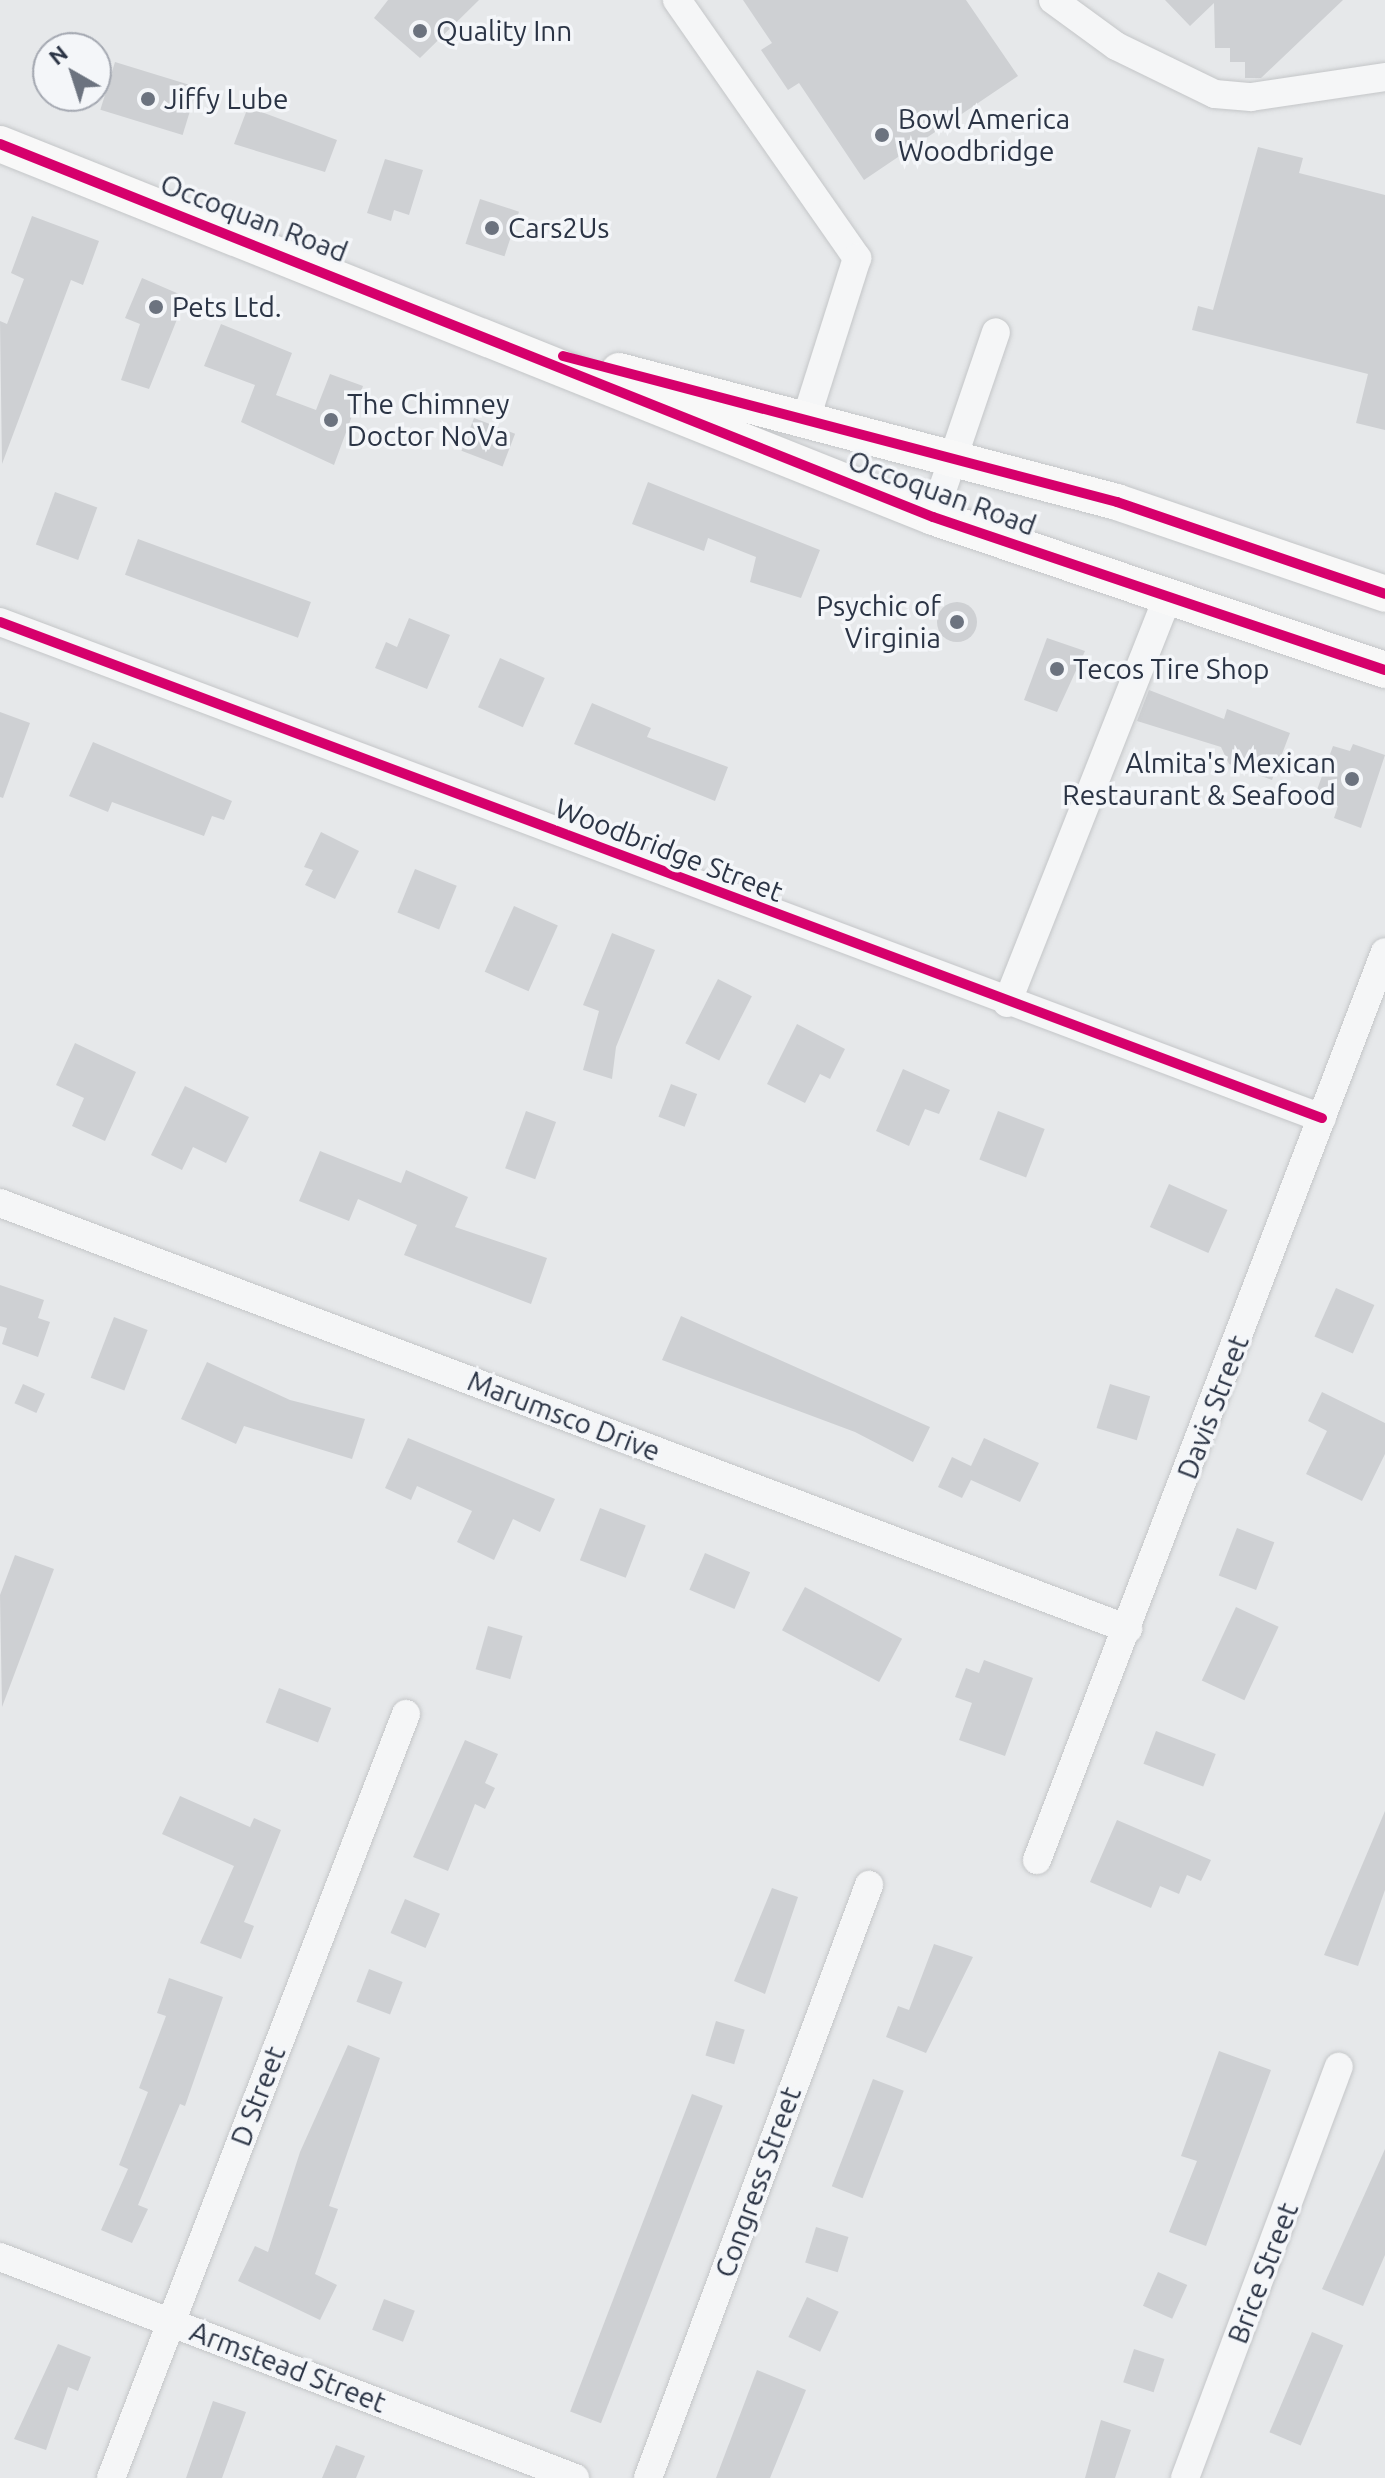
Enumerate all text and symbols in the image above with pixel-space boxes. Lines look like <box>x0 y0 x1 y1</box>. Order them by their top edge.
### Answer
place label: Quality Inn <box>436 14 572 48</box>
marker: Quality Inn <box>411 22 429 40</box>
north arrow <box>32 32 112 112</box>
text: N <box>44 40 72 69</box>
place label: Jiffy Lube <box>164 82 288 116</box>
marker: Jiffy Lube <box>139 90 157 108</box>
place label: Bowl America Woodbridge <box>898 102 1070 168</box>
marker: Bowl America Woodbridge <box>873 126 891 144</box>
street label: Occoquan Road <box>156 167 352 269</box>
place label: Cars2Us <box>508 211 609 245</box>
marker: Cars2Us <box>483 219 501 237</box>
place label: Pets Ltd. <box>172 290 282 324</box>
marker: Pets Ltd. <box>147 298 165 316</box>
place label: The Chimney Doctor NoVa <box>347 387 509 453</box>
marker: The Chimney Doctor NoVa <box>322 411 340 429</box>
street label: Occoquan Road <box>843 443 1041 543</box>
place label: Psychic of Virginia <box>816 589 941 655</box>
marker: Psychic of Virginia <box>948 613 966 631</box>
place label: Tecos Tire Shop <box>1073 652 1269 686</box>
marker: Tecos Tire Shop <box>1048 660 1066 678</box>
place label: Almita's Mexican Restaurant & Seafood <box>1062 746 1336 812</box>
marker: Almita's Mexican Restaurant & Seafood <box>1343 770 1361 788</box>
street label: Woodbridge Street <box>551 791 787 909</box>
street label: Davis Street <box>1170 1330 1256 1484</box>
street label: Marumsco Drive <box>463 1364 665 1468</box>
street label: D Street <box>224 2041 292 2151</box>
street label: Congress Street <box>708 2082 808 2282</box>
street label: Brice Street <box>1221 2198 1305 2348</box>
street label: Armstead Street <box>185 2314 391 2420</box>

